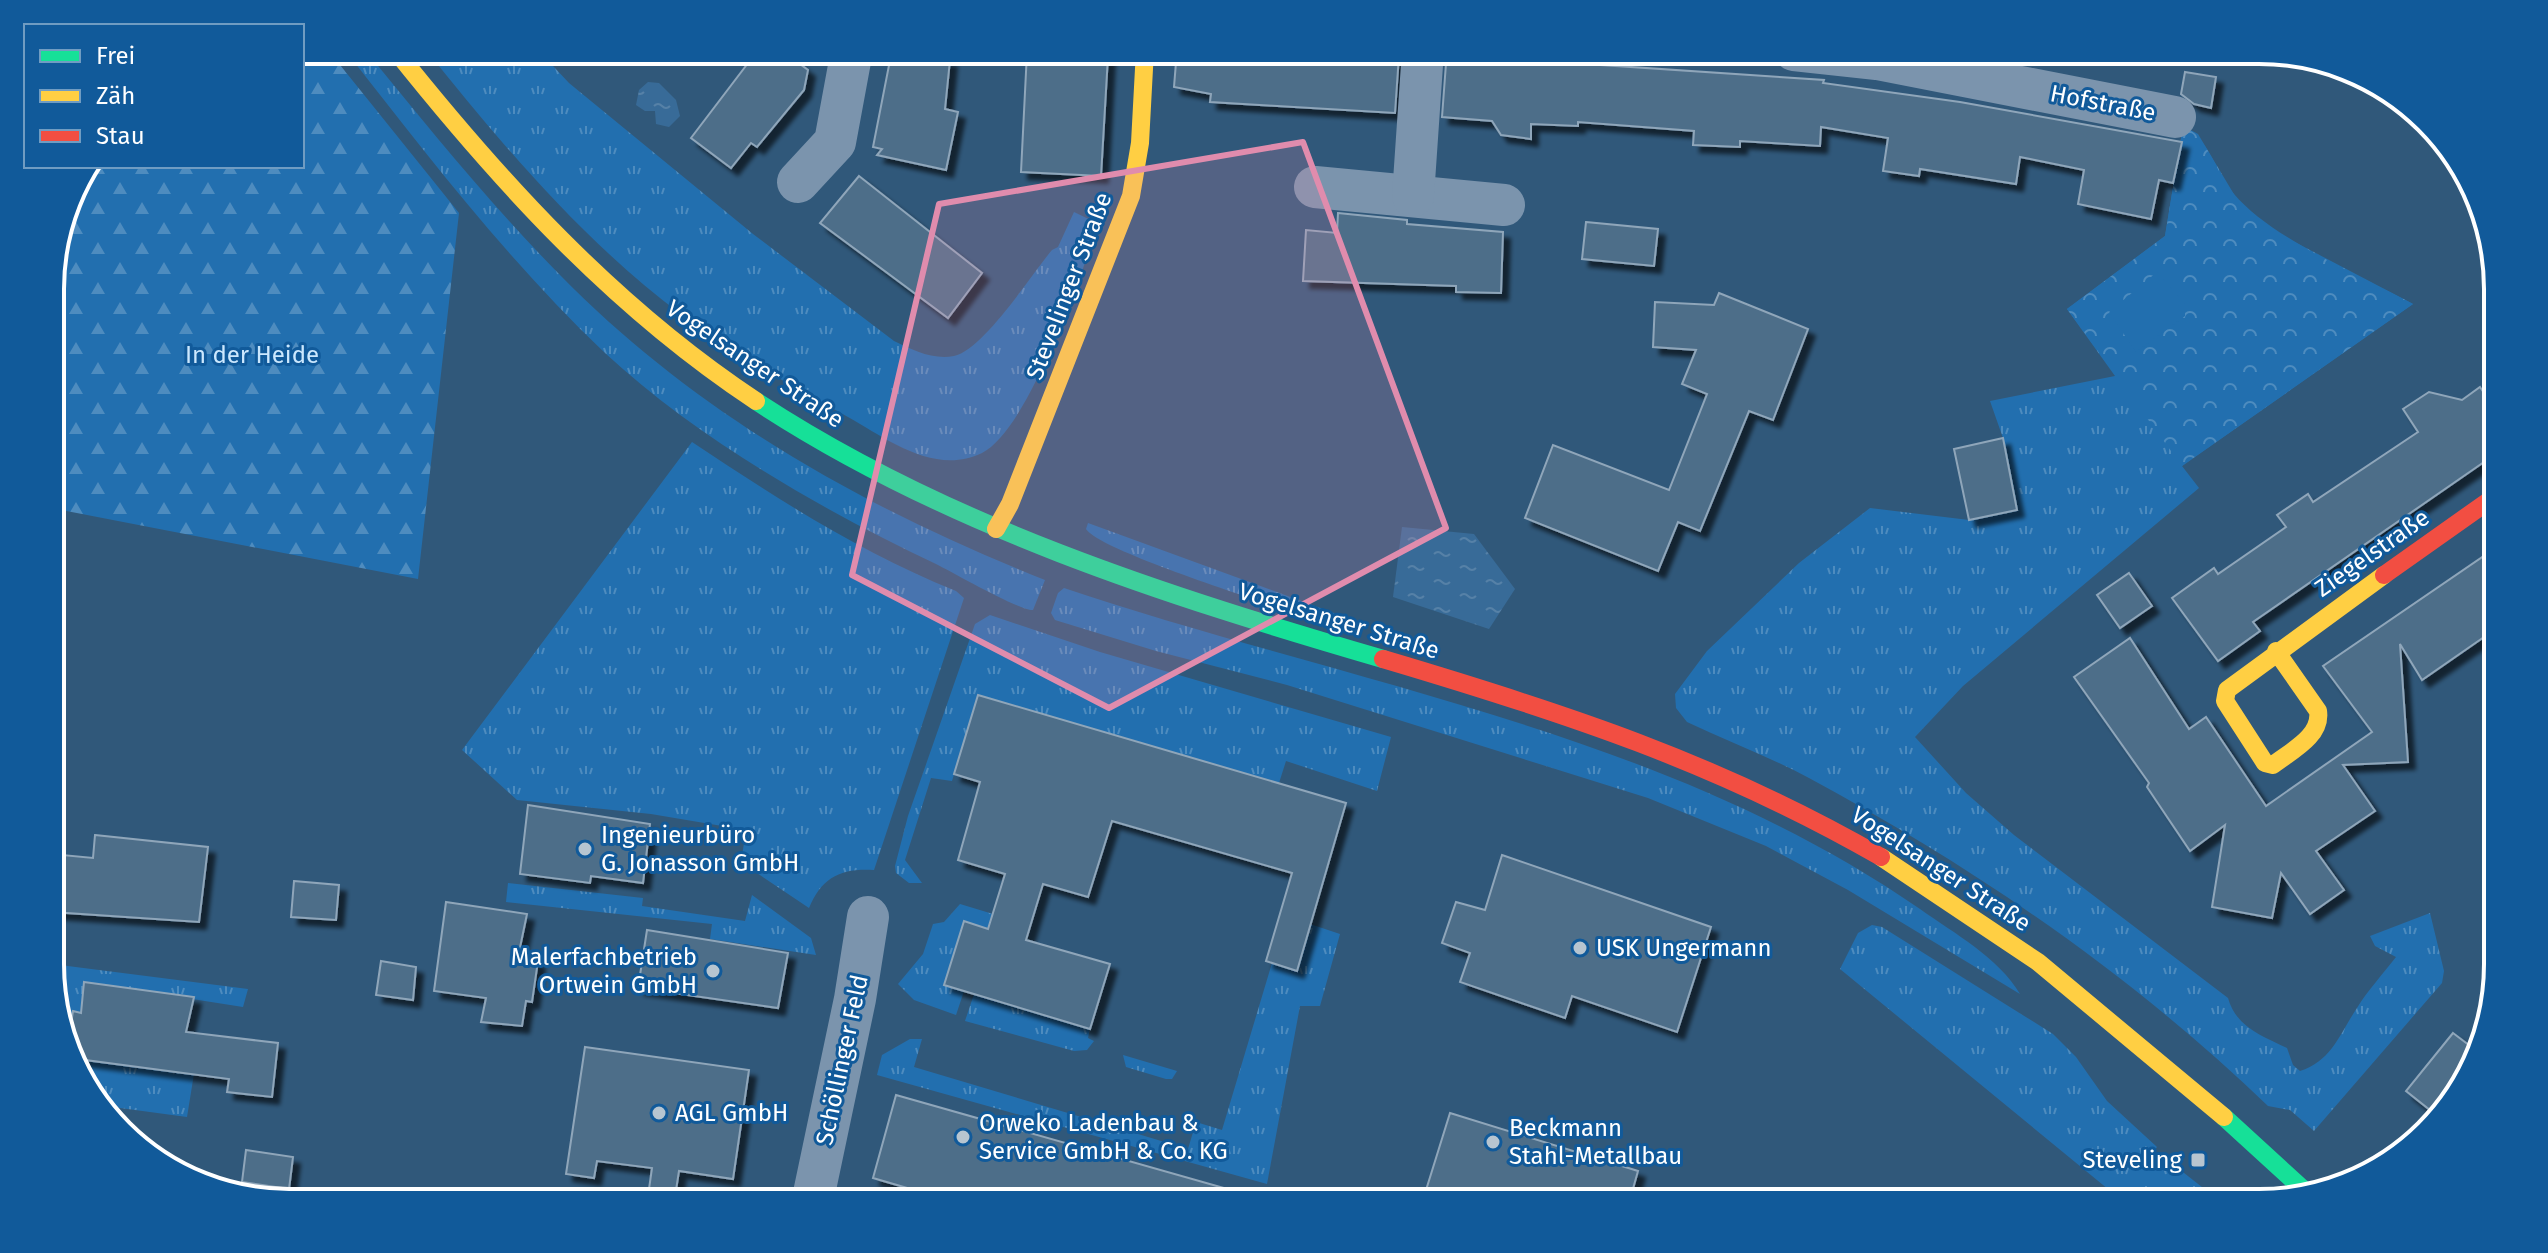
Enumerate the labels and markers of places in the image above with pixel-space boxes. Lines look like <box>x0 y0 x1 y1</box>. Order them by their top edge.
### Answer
place label: Ingenieurbüro G. Jonasson GmbH <box>601 821 799 877</box>
marker: Ingenieurbüro G. Jonasson GmbH <box>576 840 594 858</box>
place label: USK Ungermann <box>1596 934 1771 962</box>
marker: USK Ungermann <box>1571 939 1589 957</box>
place label: Malerfachbetrieb Ortwein GmbH <box>511 943 697 999</box>
marker: Malerfachbetrieb Ortwein GmbH <box>704 962 722 980</box>
place label: AGL GmbH <box>675 1099 788 1127</box>
marker: AGL GmbH <box>650 1104 668 1122</box>
place label: Orweko Ladenbau & Service GmbH & Co. KG <box>979 1109 1228 1165</box>
place label: Beckmann Stahl-Metallbau <box>1509 1114 1682 1170</box>
marker: Orweko Ladenbau & Service GmbH & Co. KG <box>954 1128 972 1146</box>
marker: Beckmann Stahl-Metallbau <box>1484 1133 1502 1151</box>
place label: Steveling <box>2082 1146 2183 1174</box>
marker: Steveling <box>2189 1151 2207 1169</box>

